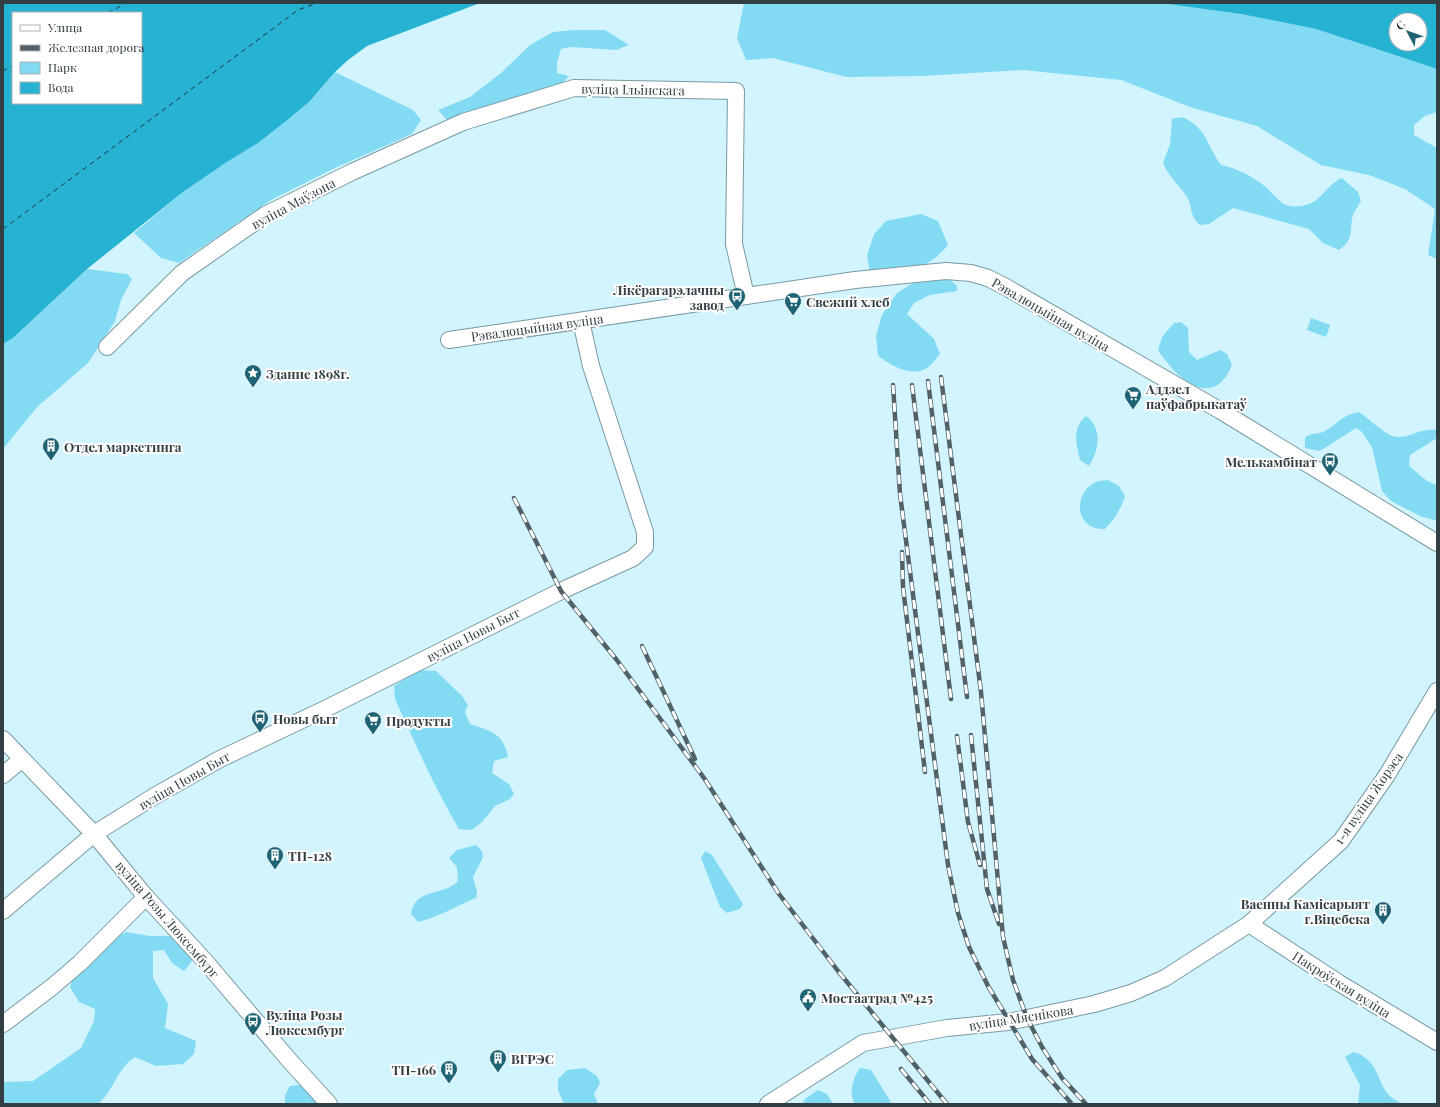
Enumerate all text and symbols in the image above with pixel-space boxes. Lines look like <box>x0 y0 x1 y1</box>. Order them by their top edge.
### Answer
legend <box>12 12 142 104</box>
north arrow <box>1388 12 1428 52</box>
text: С <box>1392 17 1408 33</box>
text: Улица <box>47 19 82 35</box>
text: Железная дорога <box>48 39 145 55</box>
text: Парк <box>48 59 77 75</box>
text: Вода <box>48 79 74 95</box>
street label: вуліца Ільінскага <box>581 80 686 98</box>
street label: вуліца Маўзона <box>248 173 338 232</box>
street label: Рэвалюцыйная вуліца <box>989 273 1114 355</box>
place label: Лікёрагарэлачны завод <box>612 281 724 313</box>
bus stop icon: Лікёрагарэлачны завод <box>727 286 747 311</box>
supermarket icon: Свежий хлеб <box>783 291 803 316</box>
place label: Свежий хлеб <box>806 293 890 310</box>
street label: Рэвалюцыйная вуліца <box>470 309 605 345</box>
place icon: Здание 1898г. <box>243 363 263 388</box>
place label: Здание 1898г. <box>266 365 350 382</box>
place label: Аддзел паўфабрыкатаў <box>1145 380 1247 412</box>
supermarket icon: Аддзел паўфабрыкатаў <box>1123 385 1143 410</box>
building icon: Отдел маркетинга <box>41 436 61 461</box>
place label: Отдел маркетинга <box>64 438 182 455</box>
bus stop icon: Мелькамбінат <box>1320 451 1340 476</box>
place label: Мелькамбінат <box>1225 453 1317 470</box>
street label: вуліца Новы Быт <box>423 603 523 665</box>
bus stop icon: Новы быт <box>250 708 270 733</box>
place label: Новы быт <box>273 710 338 727</box>
supermarket icon: Продукты <box>363 710 383 735</box>
place label: Продукты <box>386 712 451 729</box>
street label: вуліца Новы Быт <box>135 747 233 813</box>
street label: 1-я вуліца Жорэса <box>1330 748 1406 847</box>
building icon: ТП-128 <box>265 845 285 870</box>
place label: ТП-128 <box>288 847 332 864</box>
street label: вуліца Розы Люксембург <box>112 857 224 981</box>
place label: Ваенны Камісарыят г.Віцебска <box>1241 895 1370 927</box>
building icon: Ваенны Камісарыят г.Віцебска <box>1373 900 1393 925</box>
street label: Пакроўская вуліца <box>1290 947 1395 1021</box>
public building icon: Мостаатрад №425 <box>798 987 818 1012</box>
place label: Мостаатрад №425 <box>821 989 933 1006</box>
street label: вуліца Мяснікова <box>968 1000 1075 1034</box>
place label: Вуліца Розы Люксембург <box>265 1006 344 1038</box>
bus stop icon: Вуліца Розы Люксембург <box>243 1011 263 1036</box>
building icon: ВГРЭС <box>488 1048 508 1073</box>
place label: ВГРЭС <box>511 1050 554 1067</box>
building icon: ТП-166 <box>439 1059 459 1084</box>
place label: ТП-166 <box>391 1061 436 1078</box>

